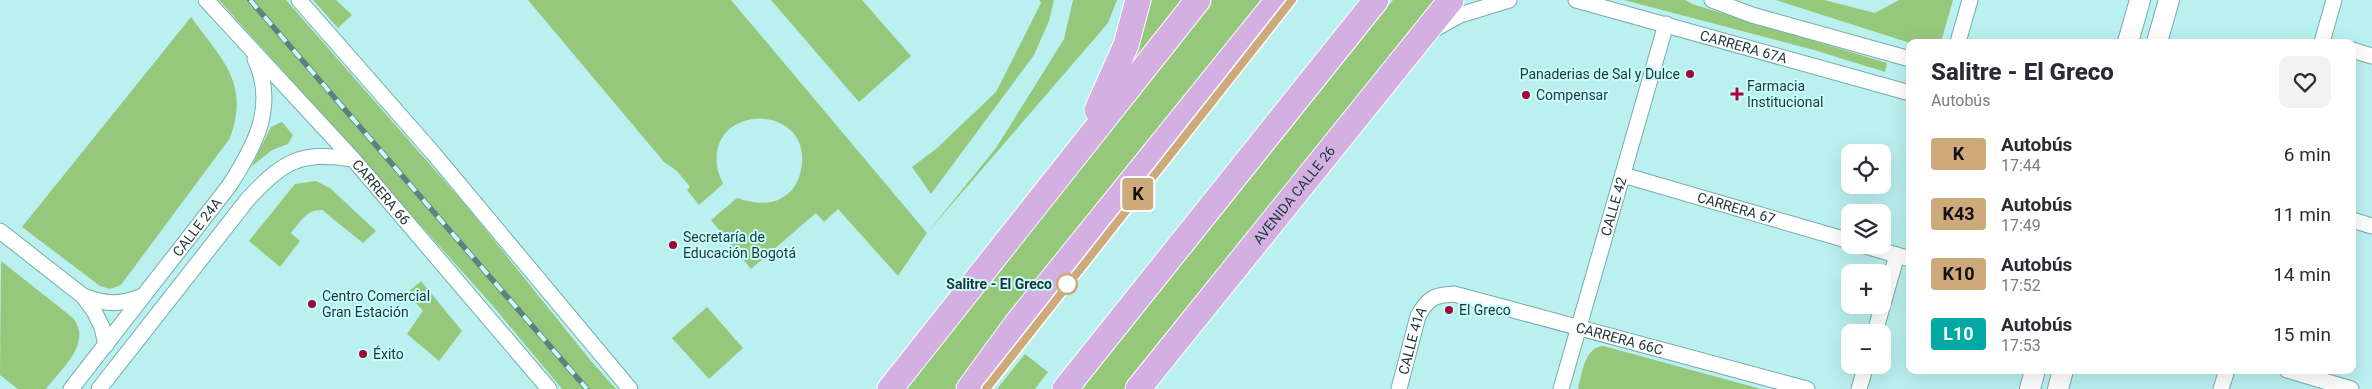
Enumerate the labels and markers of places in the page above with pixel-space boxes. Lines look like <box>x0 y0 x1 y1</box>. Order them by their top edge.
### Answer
place label: Panaderias de Sal y Dulce <box>1520 66 1680 82</box>
marker: Panaderias de Sal y Dulce <box>1684 68 1696 80</box>
place label: Farmacia Institucional <box>1747 78 1824 110</box>
place label: Compensar <box>1536 87 1608 103</box>
marker: Farmacia Institucional <box>1731 88 1743 100</box>
marker: Compensar <box>1520 89 1532 101</box>
place label: Secretaría de Educación Bogotá <box>683 229 796 261</box>
marker: Secretaría de Educación Bogotá <box>667 239 679 251</box>
marker: Salitre - El Greco <box>1056 273 1078 295</box>
place label: Salitre - El Greco <box>946 276 1052 292</box>
place label: Centro Comercial Gran Estación <box>322 288 430 320</box>
marker: Centro Comercial Gran Estación <box>306 298 318 310</box>
place label: El Greco <box>1459 302 1511 318</box>
marker: El Greco <box>1443 304 1455 316</box>
place label: Éxito <box>373 345 404 362</box>
marker: Éxito <box>357 348 369 360</box>

